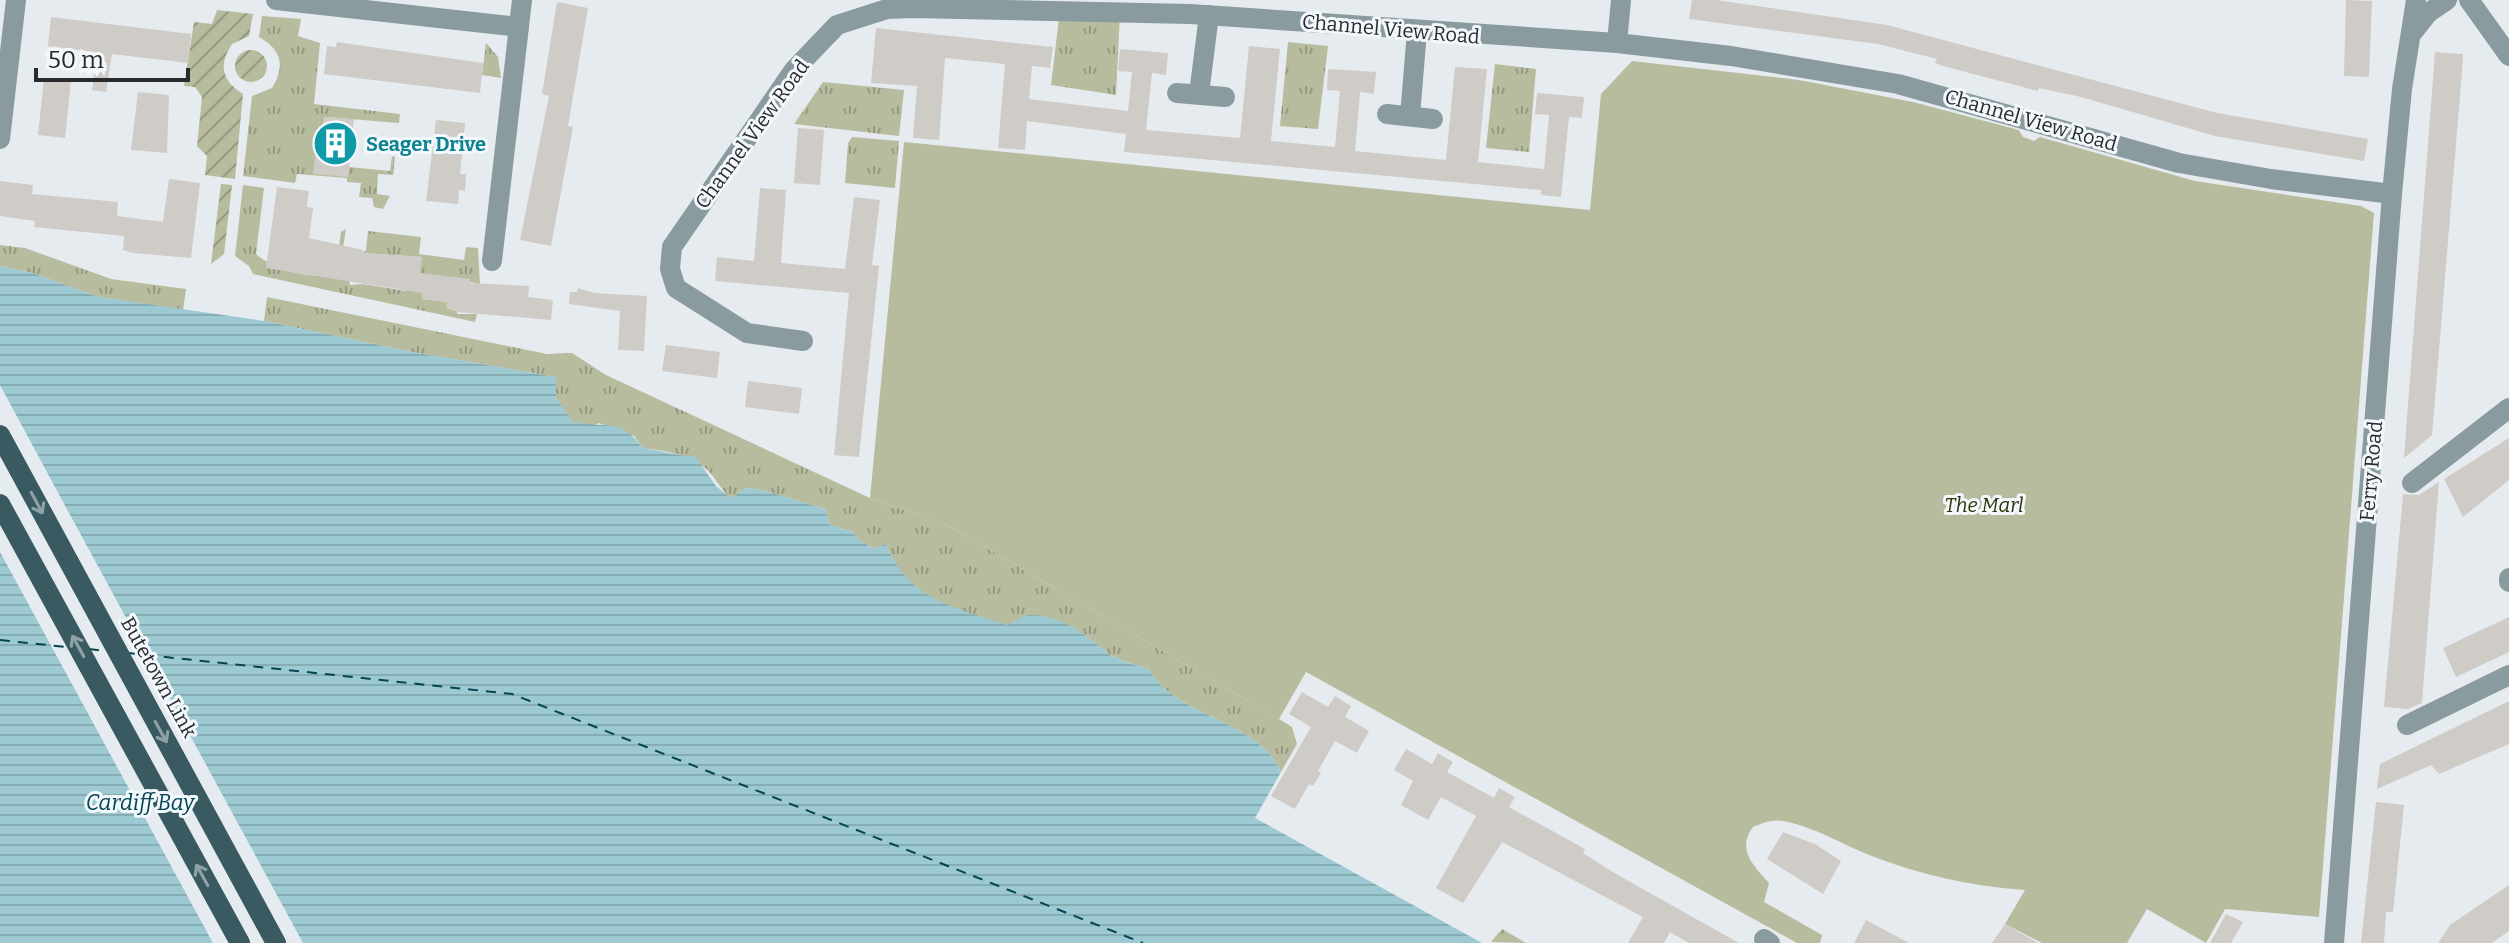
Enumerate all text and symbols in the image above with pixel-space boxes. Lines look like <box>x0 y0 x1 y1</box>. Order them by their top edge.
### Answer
street label: Channel View Road <box>1301 9 1481 49</box>
scale bar <box>36 32 188 82</box>
text: 50 m <box>48 46 104 74</box>
street label: Channel View Road <box>690 55 814 213</box>
street label: Channel View Road <box>1942 84 2120 156</box>
building icon: Seager Drive <box>311 120 359 168</box>
place label: Seager Drive <box>366 132 486 156</box>
street label: Ferry Road <box>2355 420 2387 522</box>
one-way arrow <box>29 491 45 514</box>
park label: The Marl <box>1945 493 2024 517</box>
street label: Butetown Link <box>116 613 202 742</box>
one-way arrow <box>70 635 85 659</box>
one-way arrow <box>154 719 170 743</box>
water label: Cardiff Bay <box>86 789 196 816</box>
one-way arrow <box>194 863 210 887</box>

